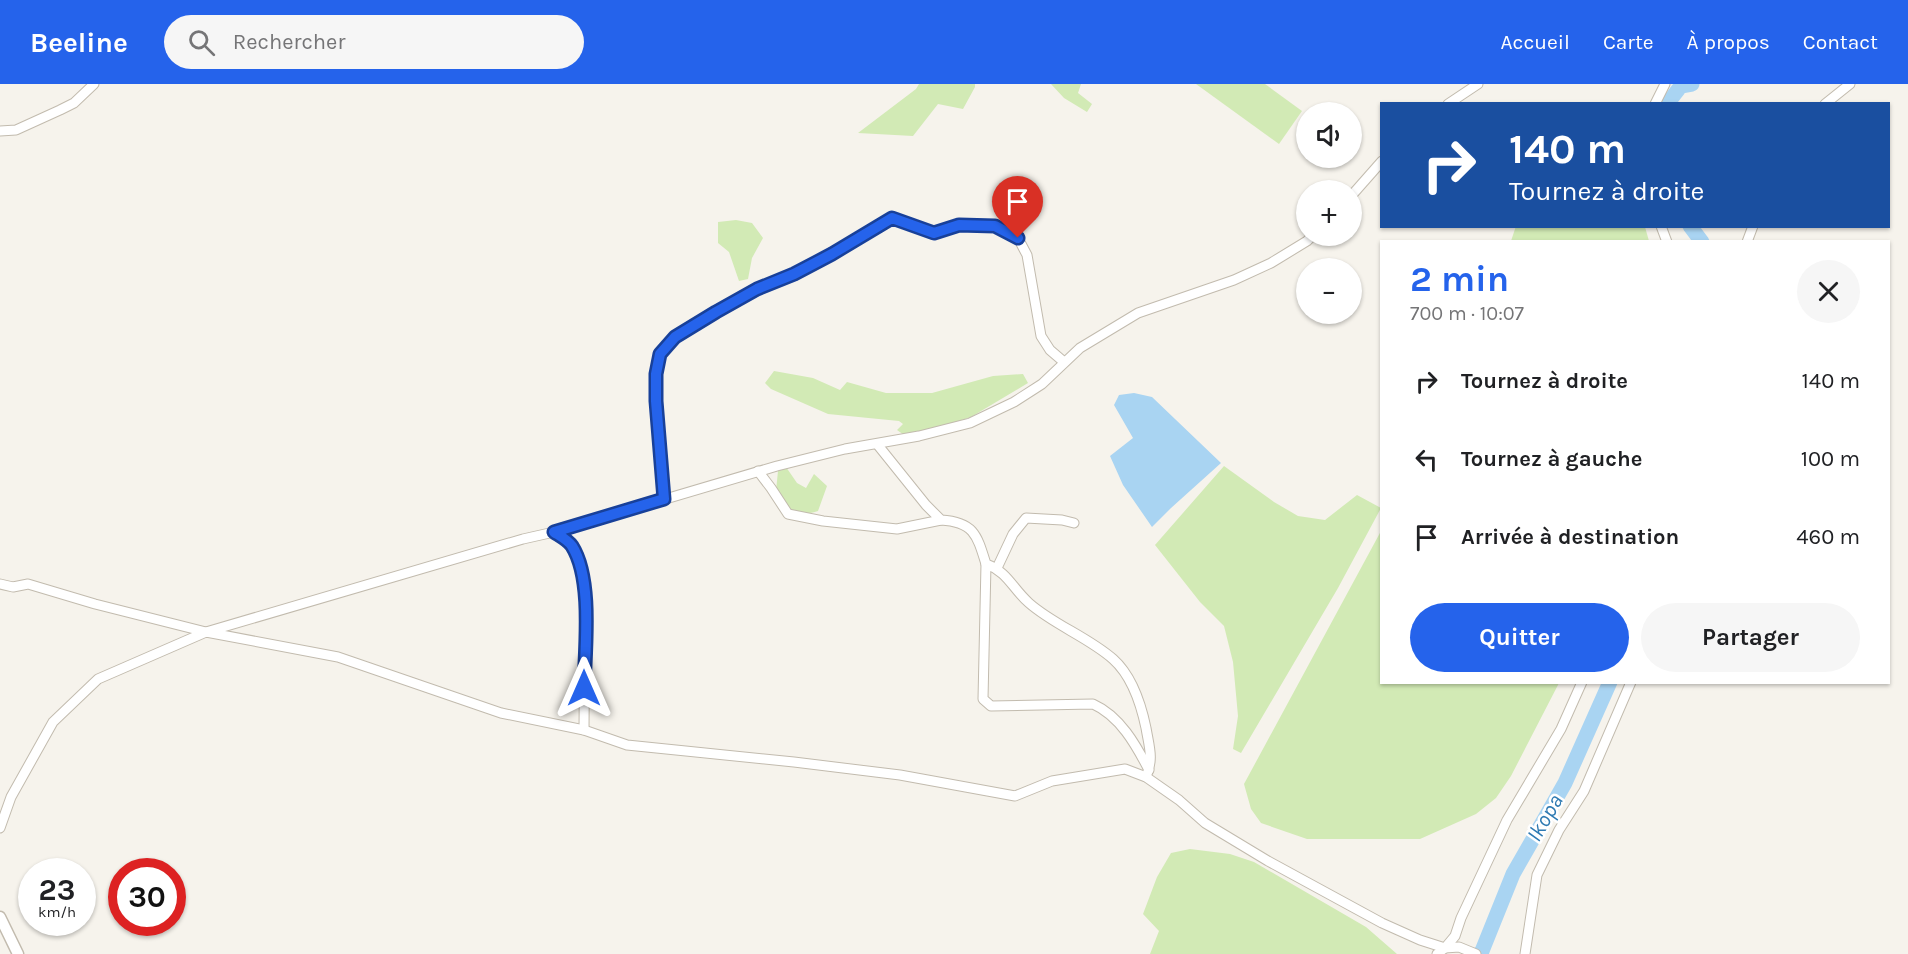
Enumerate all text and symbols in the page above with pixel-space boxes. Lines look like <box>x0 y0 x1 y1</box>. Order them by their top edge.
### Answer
search box <box>164 15 584 69</box>
text: Beeline <box>30 26 128 59</box>
icon: search <box>185 26 218 59</box>
text: Rechercher <box>233 29 345 55</box>
text: Accueil <box>1501 30 1570 54</box>
text: Carte <box>1603 30 1654 54</box>
text: À propos <box>1687 30 1770 54</box>
text: Contact <box>1803 30 1878 54</box>
map controls <box>1296 102 1362 324</box>
button: sound <box>1296 102 1362 168</box>
text: 140 m <box>1509 124 1626 174</box>
icon: right <box>1410 126 1488 204</box>
text: Tournez à droite <box>1509 175 1704 207</box>
pin <box>992 176 1043 238</box>
button: + <box>1296 180 1362 246</box>
icon: arrive <box>1001 185 1034 218</box>
button: − <box>1296 258 1362 324</box>
text: 2 min <box>1410 258 1509 300</box>
button: close <box>1797 260 1860 323</box>
text: 700 m · 10:07 <box>1410 302 1524 325</box>
icon: right <box>1410 365 1443 398</box>
text: Tournez à droite <box>1461 368 1628 394</box>
text: 140 m <box>1802 368 1860 394</box>
icon: left <box>1410 443 1443 476</box>
text: Tournez à gauche <box>1461 446 1642 472</box>
text: 100 m <box>1801 446 1860 472</box>
icon: arrive <box>1410 521 1443 554</box>
text: Arrivée à destination <box>1461 524 1679 550</box>
text: 460 m <box>1796 524 1860 550</box>
button: Quitter <box>1410 603 1629 672</box>
button: Partager <box>1641 603 1860 672</box>
position arrow <box>552 656 616 720</box>
water label: Ikopa <box>1521 790 1569 846</box>
speed limit sign: 30 <box>108 858 186 936</box>
text: 23 <box>39 872 75 908</box>
text: km/h <box>38 903 76 921</box>

